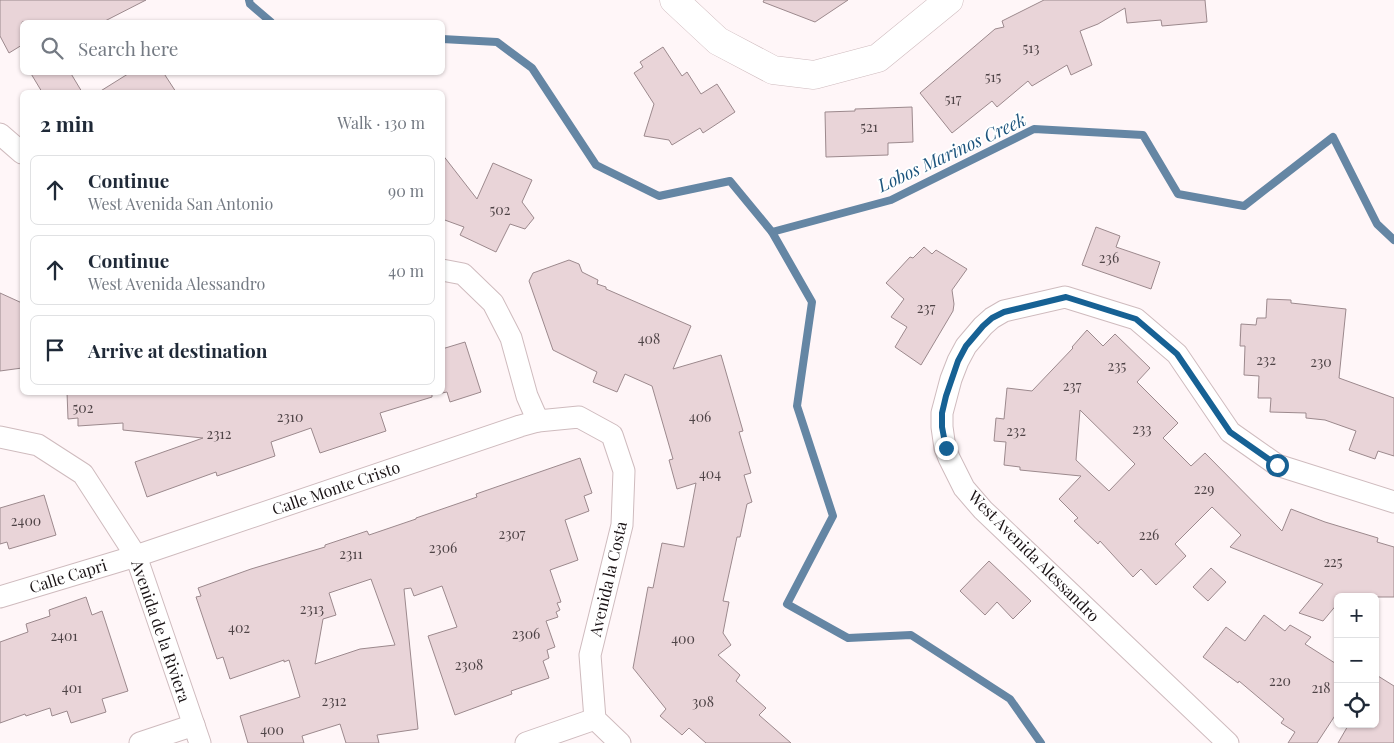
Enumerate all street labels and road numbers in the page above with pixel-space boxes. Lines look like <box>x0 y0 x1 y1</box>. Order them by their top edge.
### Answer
street label: Calle Monte Cristo <box>269 456 403 519</box>
street label: West Avenida Alessandro <box>964 485 1105 626</box>
street label: Avenida la Costa <box>584 519 631 640</box>
street label: Calle Capri <box>26 554 110 597</box>
street label: Avenida de la Riviera <box>127 556 196 705</box>

